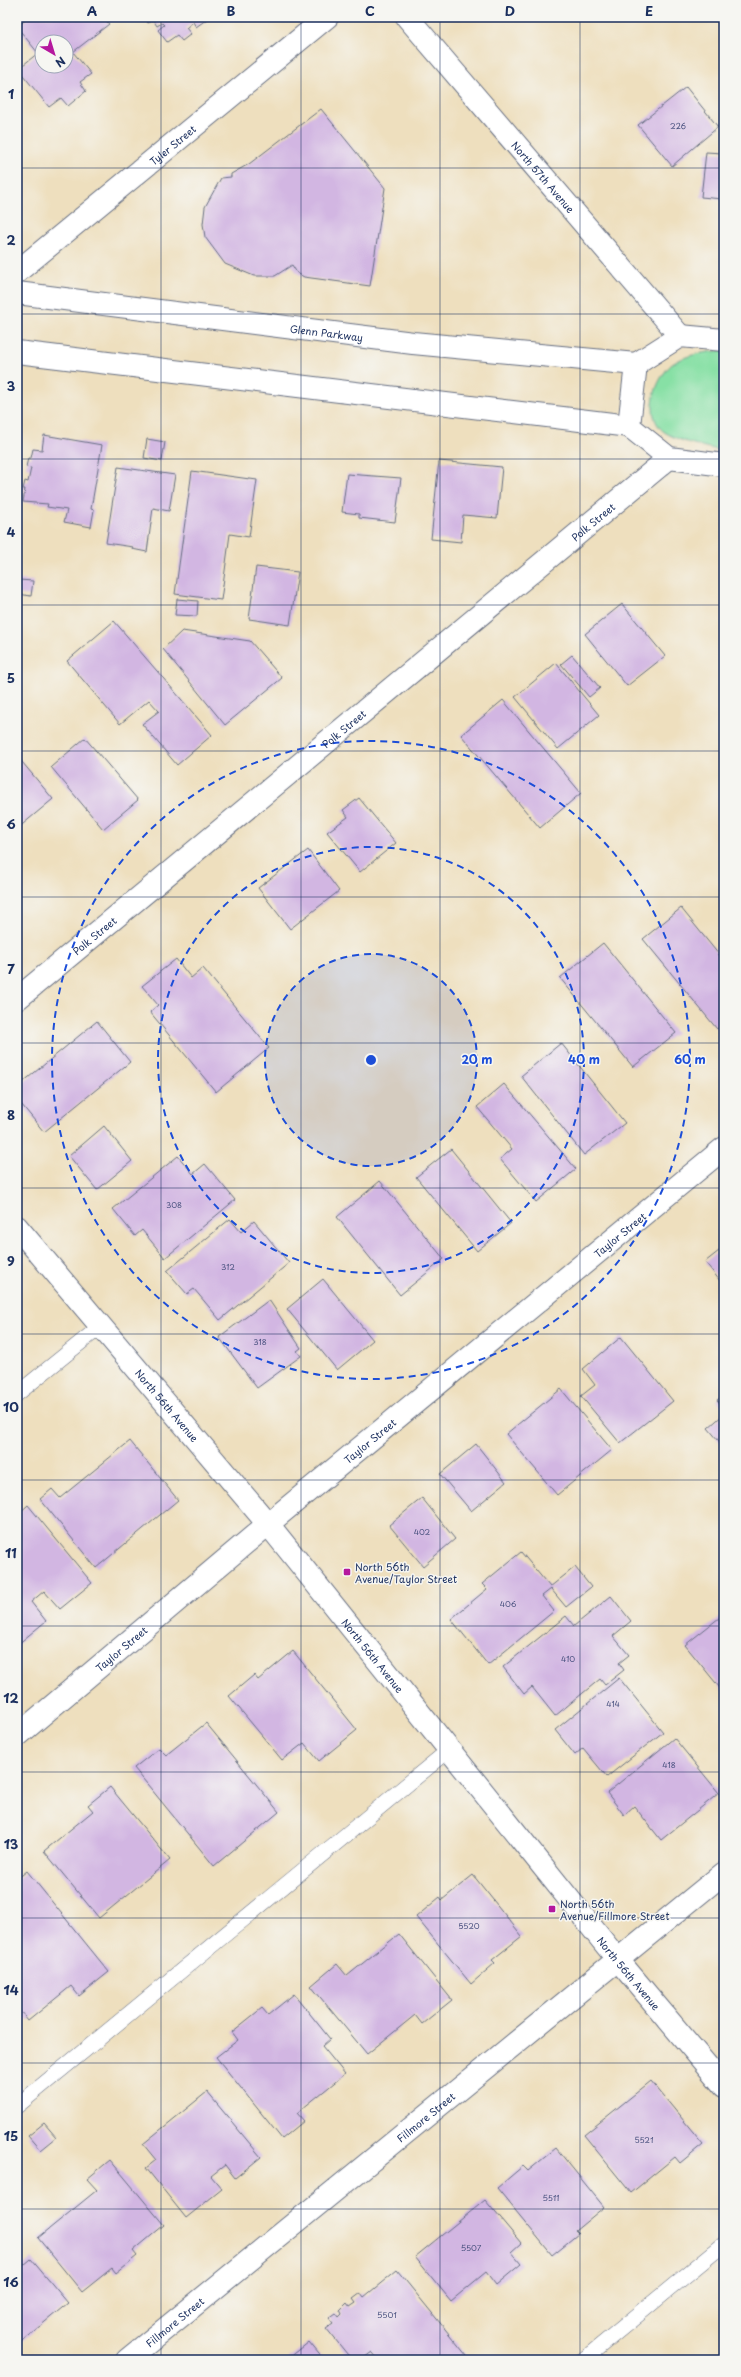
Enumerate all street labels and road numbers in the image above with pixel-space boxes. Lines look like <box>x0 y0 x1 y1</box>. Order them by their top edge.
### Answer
street label: Tyler Street <box>146 121 199 168</box>
street label: North 57th Avenue <box>509 137 579 216</box>
street label: Glenn Parkway <box>289 320 364 345</box>
street label: Polk Street <box>567 499 618 544</box>
street label: Polk Street <box>318 706 368 751</box>
street label: Polk Street <box>69 912 119 958</box>
street label: Taylor Street <box>590 1208 649 1260</box>
street label: North 56th Avenue <box>132 1365 203 1445</box>
street label: Taylor Street <box>340 1414 399 1466</box>
street label: North 56th Avenue <box>339 1615 408 1696</box>
street label: Taylor Street <box>92 1622 150 1675</box>
street label: North 56th Avenue <box>594 1933 664 2013</box>
street label: Fillmore Street <box>393 2088 458 2145</box>
street label: Fillmore Street <box>142 2293 207 2350</box>

